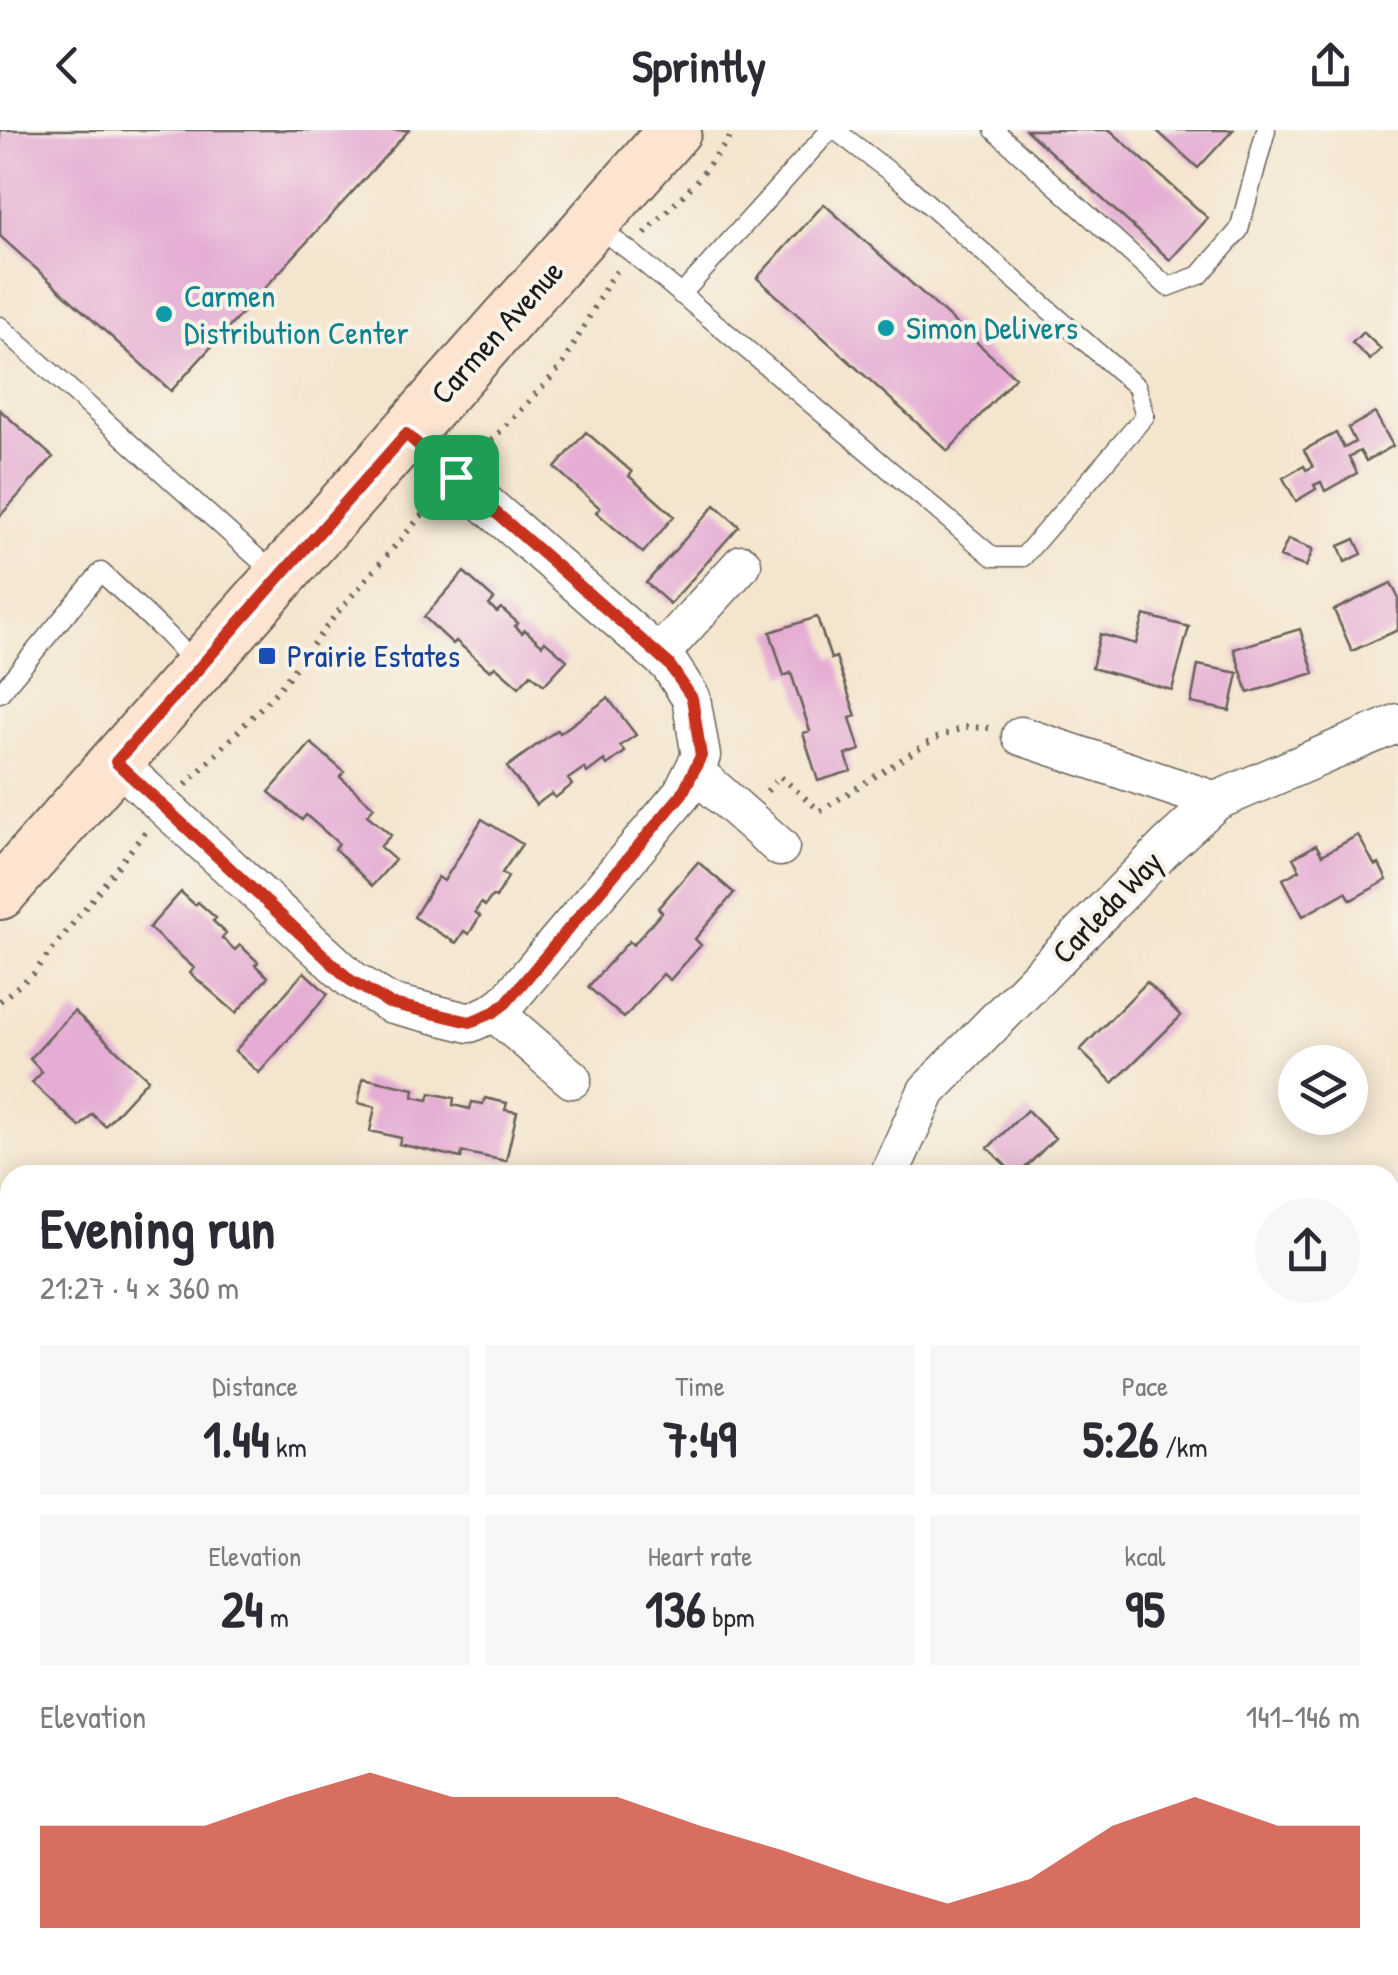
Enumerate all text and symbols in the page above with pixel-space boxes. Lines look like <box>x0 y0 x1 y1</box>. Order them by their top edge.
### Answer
text: Sprintly <box>632 35 766 96</box>
icon: back <box>40 38 95 93</box>
icon: share <box>1303 38 1358 93</box>
street label: Carmen Avenue <box>420 250 573 413</box>
place label: Carmen Distribution Center <box>184 274 409 354</box>
marker: Carmen Distribution Center <box>153 303 175 325</box>
place label: Simon Delivers <box>906 306 1078 349</box>
marker: Simon Delivers <box>875 317 897 339</box>
pin <box>414 435 499 520</box>
icon: arrive <box>429 450 484 505</box>
place label: Prairie Estates <box>287 634 460 677</box>
marker: Prairie Estates <box>256 645 278 667</box>
street label: Carleda Way <box>1042 841 1171 973</box>
map controls <box>1278 1045 1368 1135</box>
button: layers <box>1278 1045 1368 1135</box>
text: Evening run <box>40 1191 275 1265</box>
button: share <box>1255 1198 1360 1303</box>
text: 21:27 · 4 × 360 m <box>40 1266 239 1309</box>
text: Distance <box>212 1367 298 1405</box>
text: Time <box>675 1367 725 1405</box>
text: Pace <box>1122 1367 1168 1405</box>
text: 1.44 <box>203 1405 270 1473</box>
text: 7:49 <box>663 1405 737 1473</box>
text: 5:26 <box>1082 1405 1159 1473</box>
text: km <box>270 1428 307 1466</box>
text: /km <box>1159 1428 1208 1466</box>
text: Elevation <box>209 1537 302 1575</box>
text: Heart rate <box>648 1537 752 1575</box>
text: kcal <box>1125 1537 1165 1575</box>
text: 24 <box>221 1575 263 1643</box>
text: 136 <box>645 1575 706 1643</box>
text: 95 <box>1125 1575 1165 1643</box>
text: m <box>263 1598 289 1636</box>
text: bpm <box>706 1598 755 1636</box>
text: Elevation <box>40 1695 146 1738</box>
text: 141–146 m <box>1246 1695 1360 1738</box>

